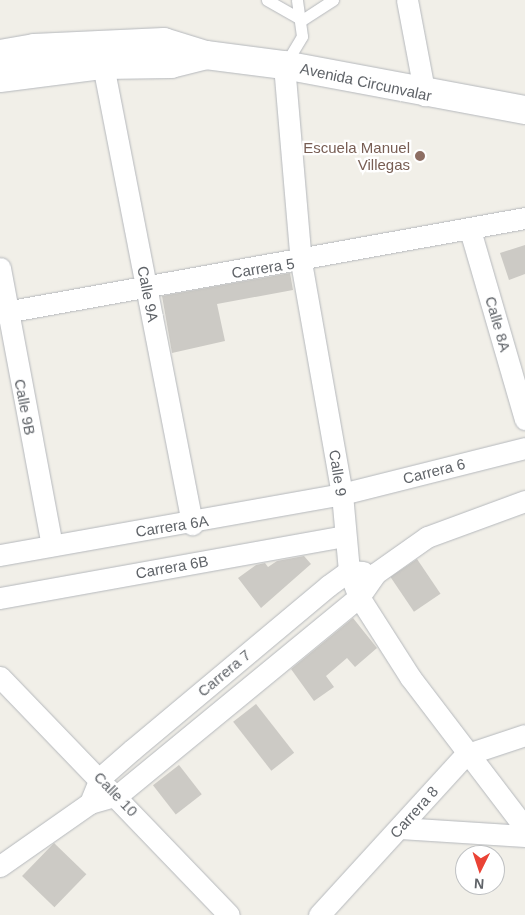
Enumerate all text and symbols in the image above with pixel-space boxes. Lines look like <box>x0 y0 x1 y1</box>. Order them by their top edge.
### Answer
street label: Avenida Circunvalar <box>299 59 433 105</box>
place label: Escuela Manuel Villegas <box>303 138 410 173</box>
marker: Escuela Manuel Villegas <box>414 150 426 162</box>
street label: Carrera 5 <box>230 254 296 282</box>
street label: Calle 9A <box>134 264 162 324</box>
street label: Calle 8A <box>482 294 514 354</box>
street label: Calle 9B <box>11 377 39 437</box>
street label: Calle 9 <box>325 449 351 497</box>
street label: Carrera 6 <box>401 455 467 487</box>
street label: Carrera 6A <box>134 511 210 541</box>
street label: Carrera 6B <box>134 552 210 582</box>
street label: Carrera 7 <box>194 646 254 700</box>
street label: Calle 10 <box>90 768 142 820</box>
street label: Carrera 8 <box>386 782 442 842</box>
north arrow <box>455 845 505 895</box>
text: N <box>473 876 485 892</box>

